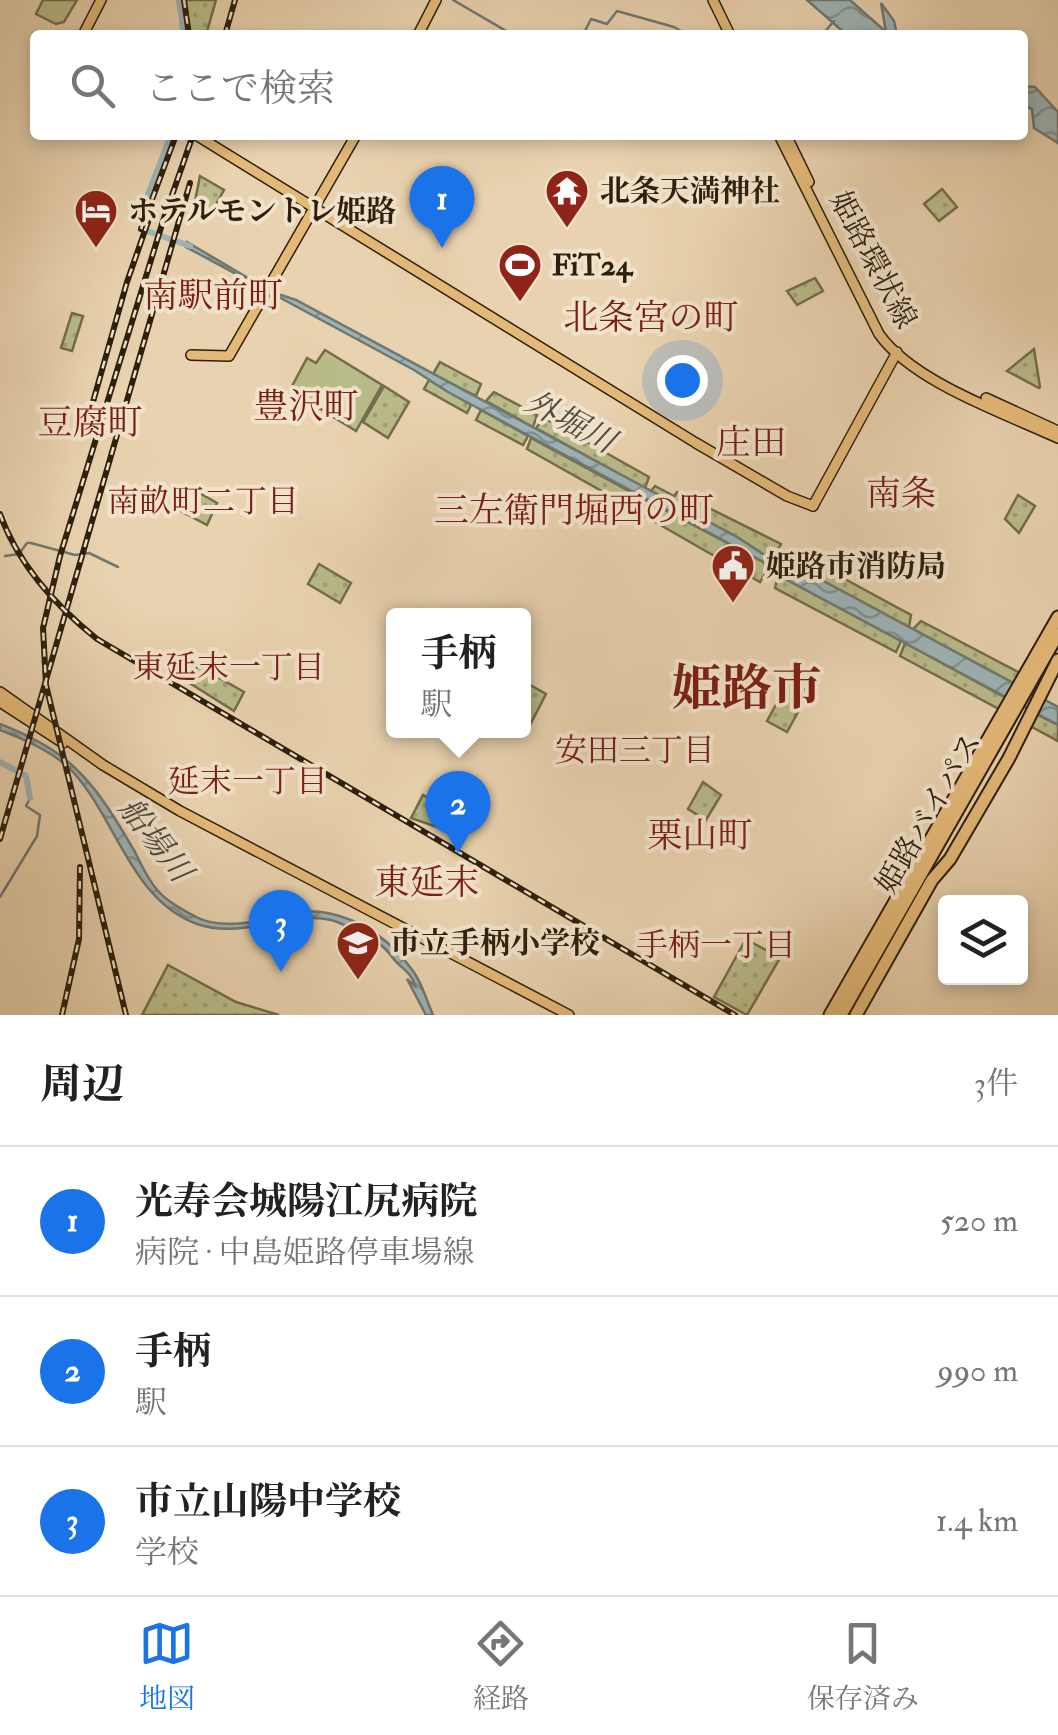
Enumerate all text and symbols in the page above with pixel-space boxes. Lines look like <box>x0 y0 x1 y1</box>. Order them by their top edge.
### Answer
search box <box>30 30 1028 140</box>
icon: search <box>65 58 120 113</box>
text: ここで検索 <box>145 65 335 113</box>
pin: 1 <box>410 166 474 248</box>
temple icon: 北条天満神社 <box>544 168 590 229</box>
place label: 北条天満神社 <box>600 173 780 210</box>
street label: 姫路環状線 <box>821 185 925 335</box>
hotel icon: ホテルモントレ姫路 <box>73 188 119 249</box>
place label: ホテルモントレ姫路 <box>128 193 397 230</box>
sports icon: FiT24 <box>497 242 543 303</box>
place label: FiT24 <box>552 247 634 284</box>
district label: 南駅前町 <box>143 274 283 318</box>
district label: 北条宮の町 <box>563 296 739 340</box>
your location <box>657 355 708 406</box>
water label: 外堀川 <box>518 382 624 464</box>
district label: 豊沢町 <box>253 385 359 429</box>
district label: 豆腐町 <box>37 401 143 445</box>
district label: 庄田 <box>716 421 786 465</box>
district label: 南条 <box>866 472 936 516</box>
district label: 南畝町二丁目 <box>107 482 299 522</box>
district label: 三左衛門堀西の町 <box>434 489 714 533</box>
public building icon: 姫路市消防局 <box>710 543 756 604</box>
place label: 姫路市消防局 <box>766 548 946 585</box>
popup <box>386 608 531 738</box>
text: 手柄 <box>420 630 497 678</box>
district label: 東延末一丁目 <box>133 648 325 688</box>
district label: 姫路市 <box>672 658 822 721</box>
text: 駅 <box>420 685 453 725</box>
street label: 姫路バイパス <box>868 726 990 900</box>
district label: 安田三丁目 <box>555 731 715 771</box>
district label: 延末一丁目 <box>168 762 328 802</box>
pin: 2 <box>426 770 490 853</box>
water label: 船場川 <box>110 790 202 892</box>
district label: 栗山町 <box>647 814 753 858</box>
district label: 東延末 <box>374 861 480 905</box>
pin: 3 <box>248 890 314 972</box>
map controls <box>938 895 1028 985</box>
button: layers <box>938 895 1028 985</box>
school or university icon: 市立手柄小学校 <box>335 920 381 981</box>
place label: 市立手柄小学校 <box>390 925 600 962</box>
district label: 手柄一丁目 <box>636 926 796 966</box>
text: 周辺 <box>40 1059 124 1111</box>
text: 3件 <box>974 1064 1018 1104</box>
text: 光寿会城陽江尻病院 <box>135 1178 477 1226</box>
text: 1 <box>67 1201 78 1241</box>
text: 520 m <box>940 1201 1018 1241</box>
text: 病院 · 中島姫路停車場線 <box>135 1233 475 1273</box>
text: 手柄 <box>135 1328 211 1376</box>
text: 2 <box>64 1351 81 1391</box>
text: 990 m <box>937 1351 1018 1391</box>
text: 駅 <box>135 1383 167 1423</box>
text: 市立山陽中学校 <box>135 1478 401 1526</box>
text: 3 <box>66 1501 79 1541</box>
text: 1.4 km <box>936 1501 1018 1541</box>
text: 学校 <box>135 1533 199 1573</box>
tab: 地図 <box>139 1616 195 1717</box>
tab: 経路 <box>473 1616 529 1717</box>
tab: 保存済み <box>807 1616 919 1717</box>

